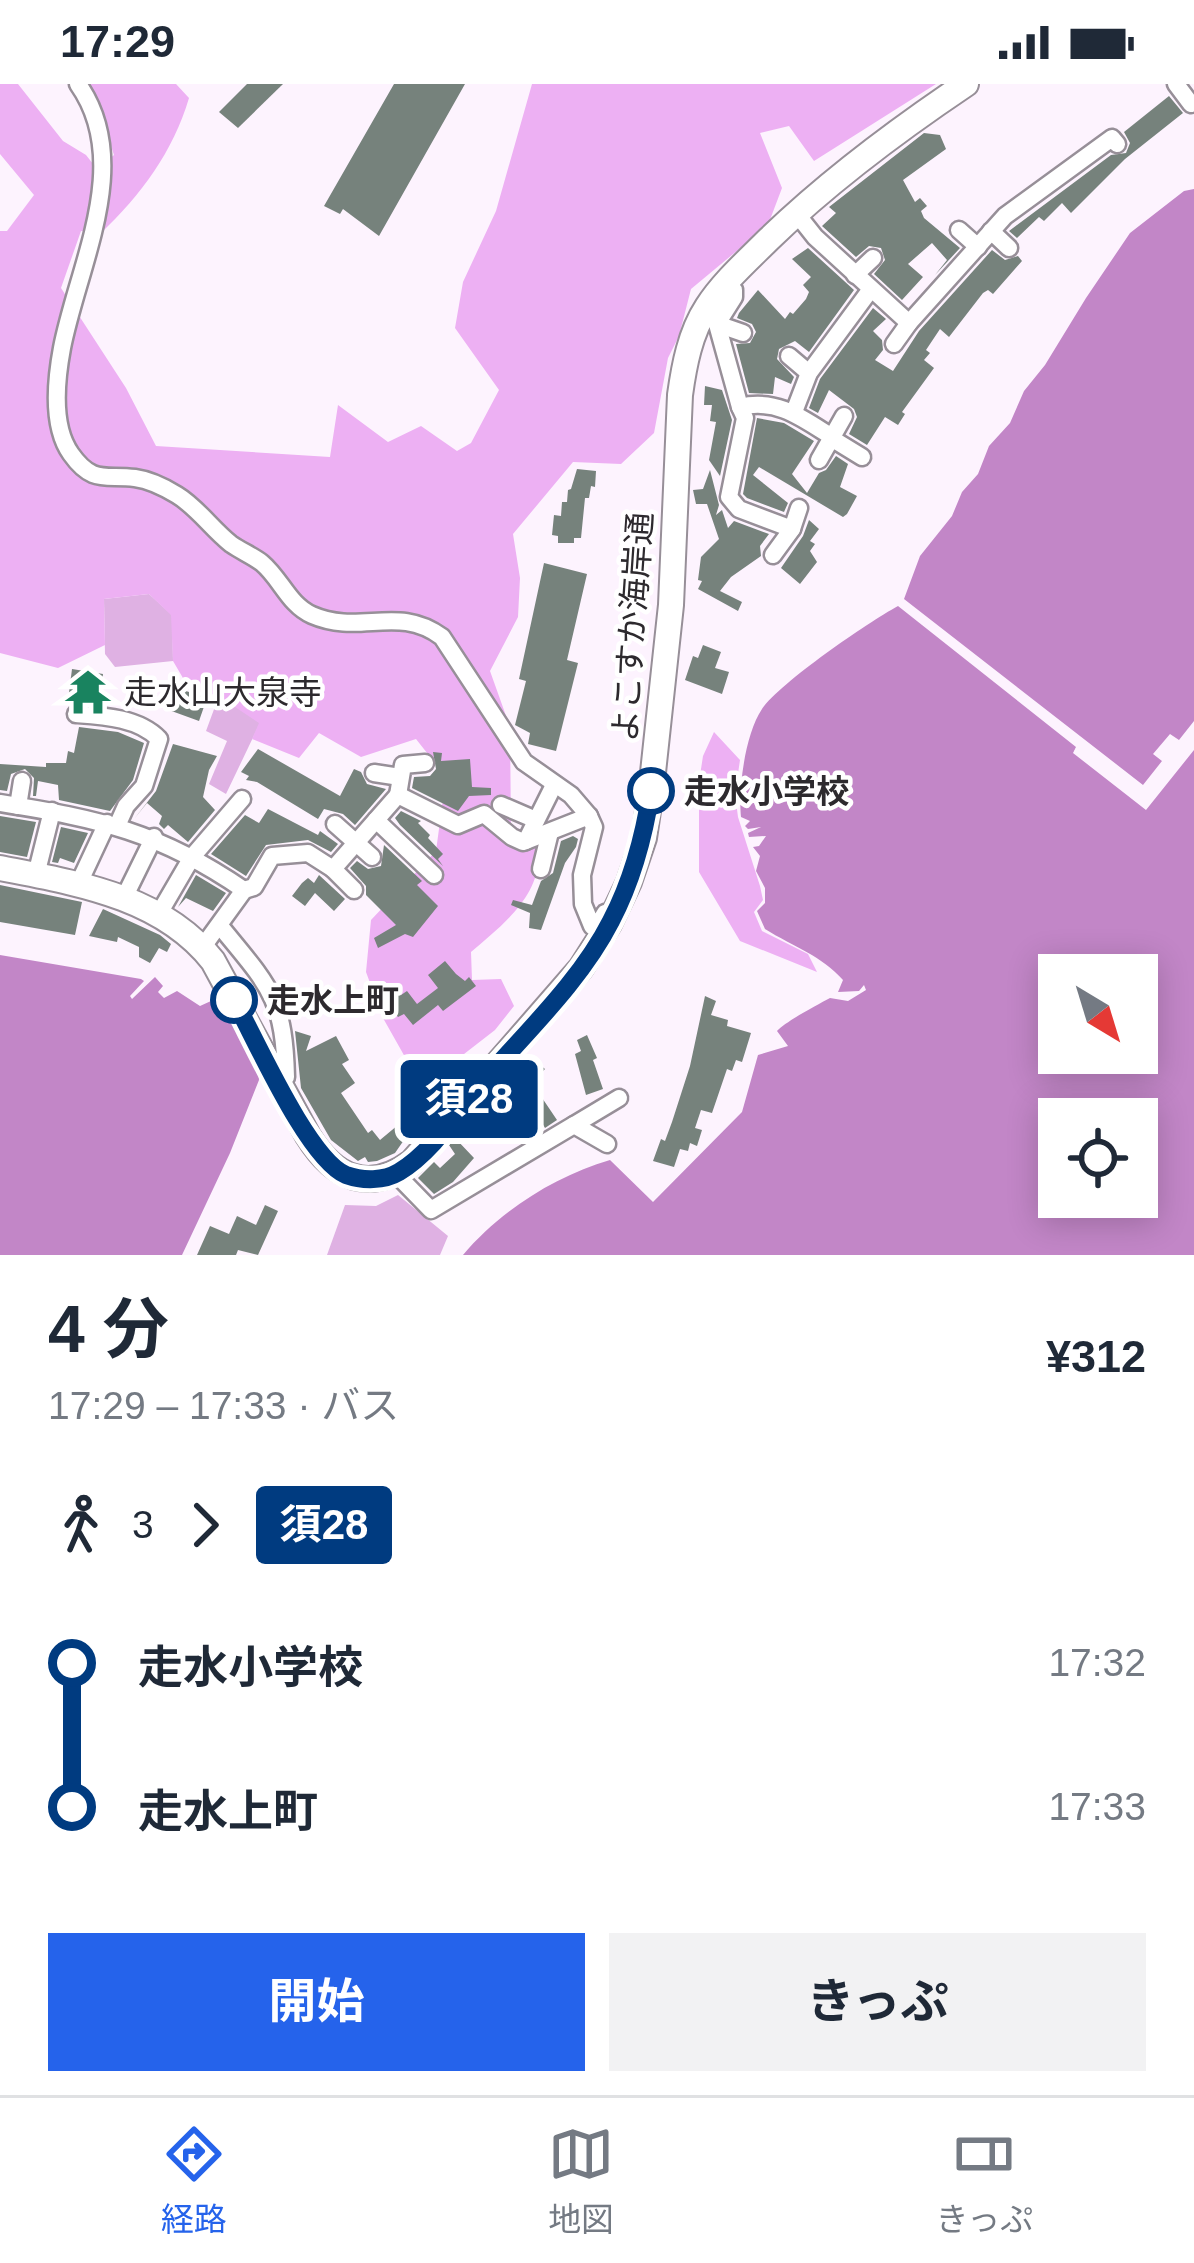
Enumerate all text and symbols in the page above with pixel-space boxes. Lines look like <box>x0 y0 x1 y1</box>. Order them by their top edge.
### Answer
text: 17:29 <box>60 16 175 67</box>
street label: よこすか海岸通 <box>606 511 659 743</box>
temple icon: 走水山大泉寺 <box>63 667 113 717</box>
place label: 走水山大泉寺 <box>124 674 322 711</box>
marker: 走水小学校 <box>629 769 673 813</box>
place label: 走水小学校 <box>684 773 849 810</box>
north arrow <box>1038 954 1158 1074</box>
map controls <box>1038 954 1158 1218</box>
marker: 走水上町 <box>212 978 256 1022</box>
place label: 走水上町 <box>267 982 399 1019</box>
line badge: 須28 <box>400 1060 538 1138</box>
text: 須28 <box>425 1075 513 1122</box>
button: locate <box>1038 1098 1158 1218</box>
text: 4 分 <box>48 1292 169 1366</box>
text: ¥312 <box>1046 1331 1146 1382</box>
text: 17:29 – 17:33 · バス <box>48 1384 399 1427</box>
icon: walk <box>48 1492 114 1558</box>
icon: forward <box>172 1492 238 1558</box>
text: 須28 <box>280 1501 368 1548</box>
text: 3 <box>132 1503 154 1546</box>
text: 17:32 <box>1048 1641 1146 1684</box>
text: 走水小学校 <box>138 1642 363 1693</box>
text: 17:33 <box>1048 1785 1146 1828</box>
text: 走水上町 <box>138 1786 318 1837</box>
button: 開始 <box>48 1933 585 2071</box>
button: きっぷ <box>609 1933 1146 2071</box>
tab: 経路 <box>161 2121 227 2241</box>
tab: 地図 <box>548 2121 614 2241</box>
tab: きっぷ <box>936 2121 1033 2241</box>

